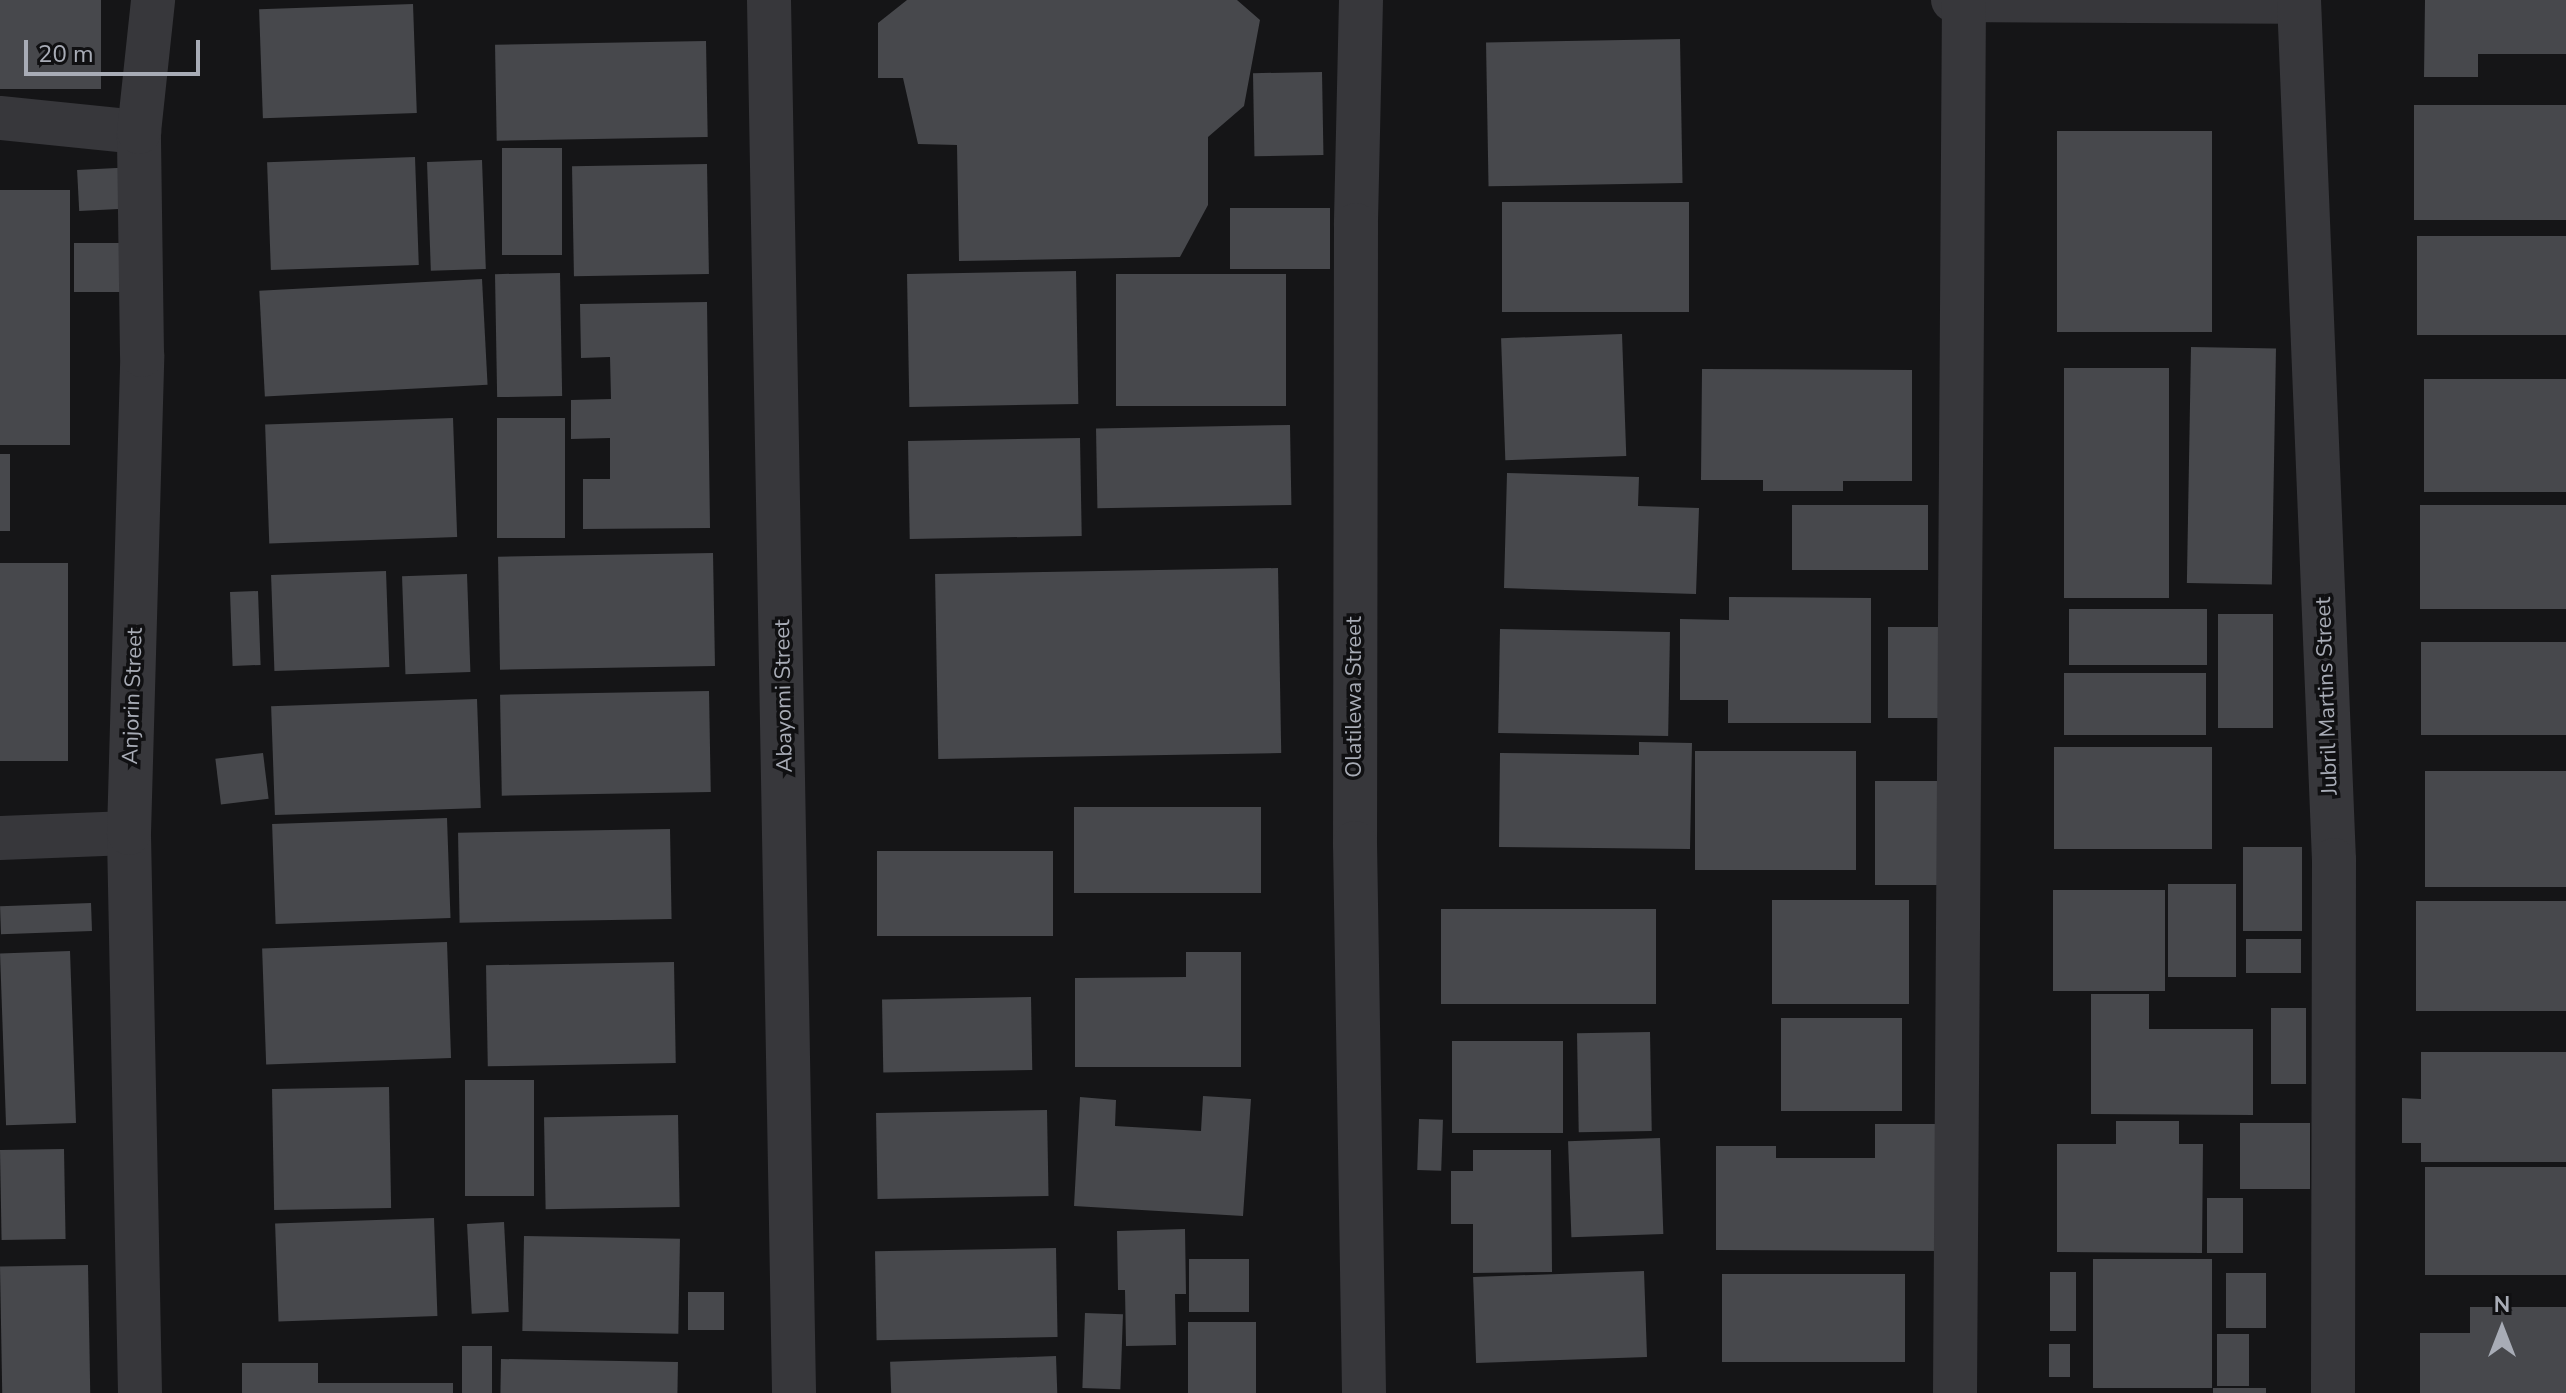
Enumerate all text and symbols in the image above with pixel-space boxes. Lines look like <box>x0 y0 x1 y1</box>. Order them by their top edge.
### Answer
scale bar <box>28 24 204 74</box>
text: 20 m <box>38 38 94 70</box>
street label: Jubril Martins Street <box>2310 597 2344 795</box>
street label: Olatilewa Street <box>1342 616 1368 778</box>
street label: Abayomi Street <box>769 619 799 773</box>
street label: Anjorin Street <box>117 627 149 765</box>
north arrow <box>2462 1289 2542 1369</box>
text: N <box>2494 1290 2510 1320</box>

